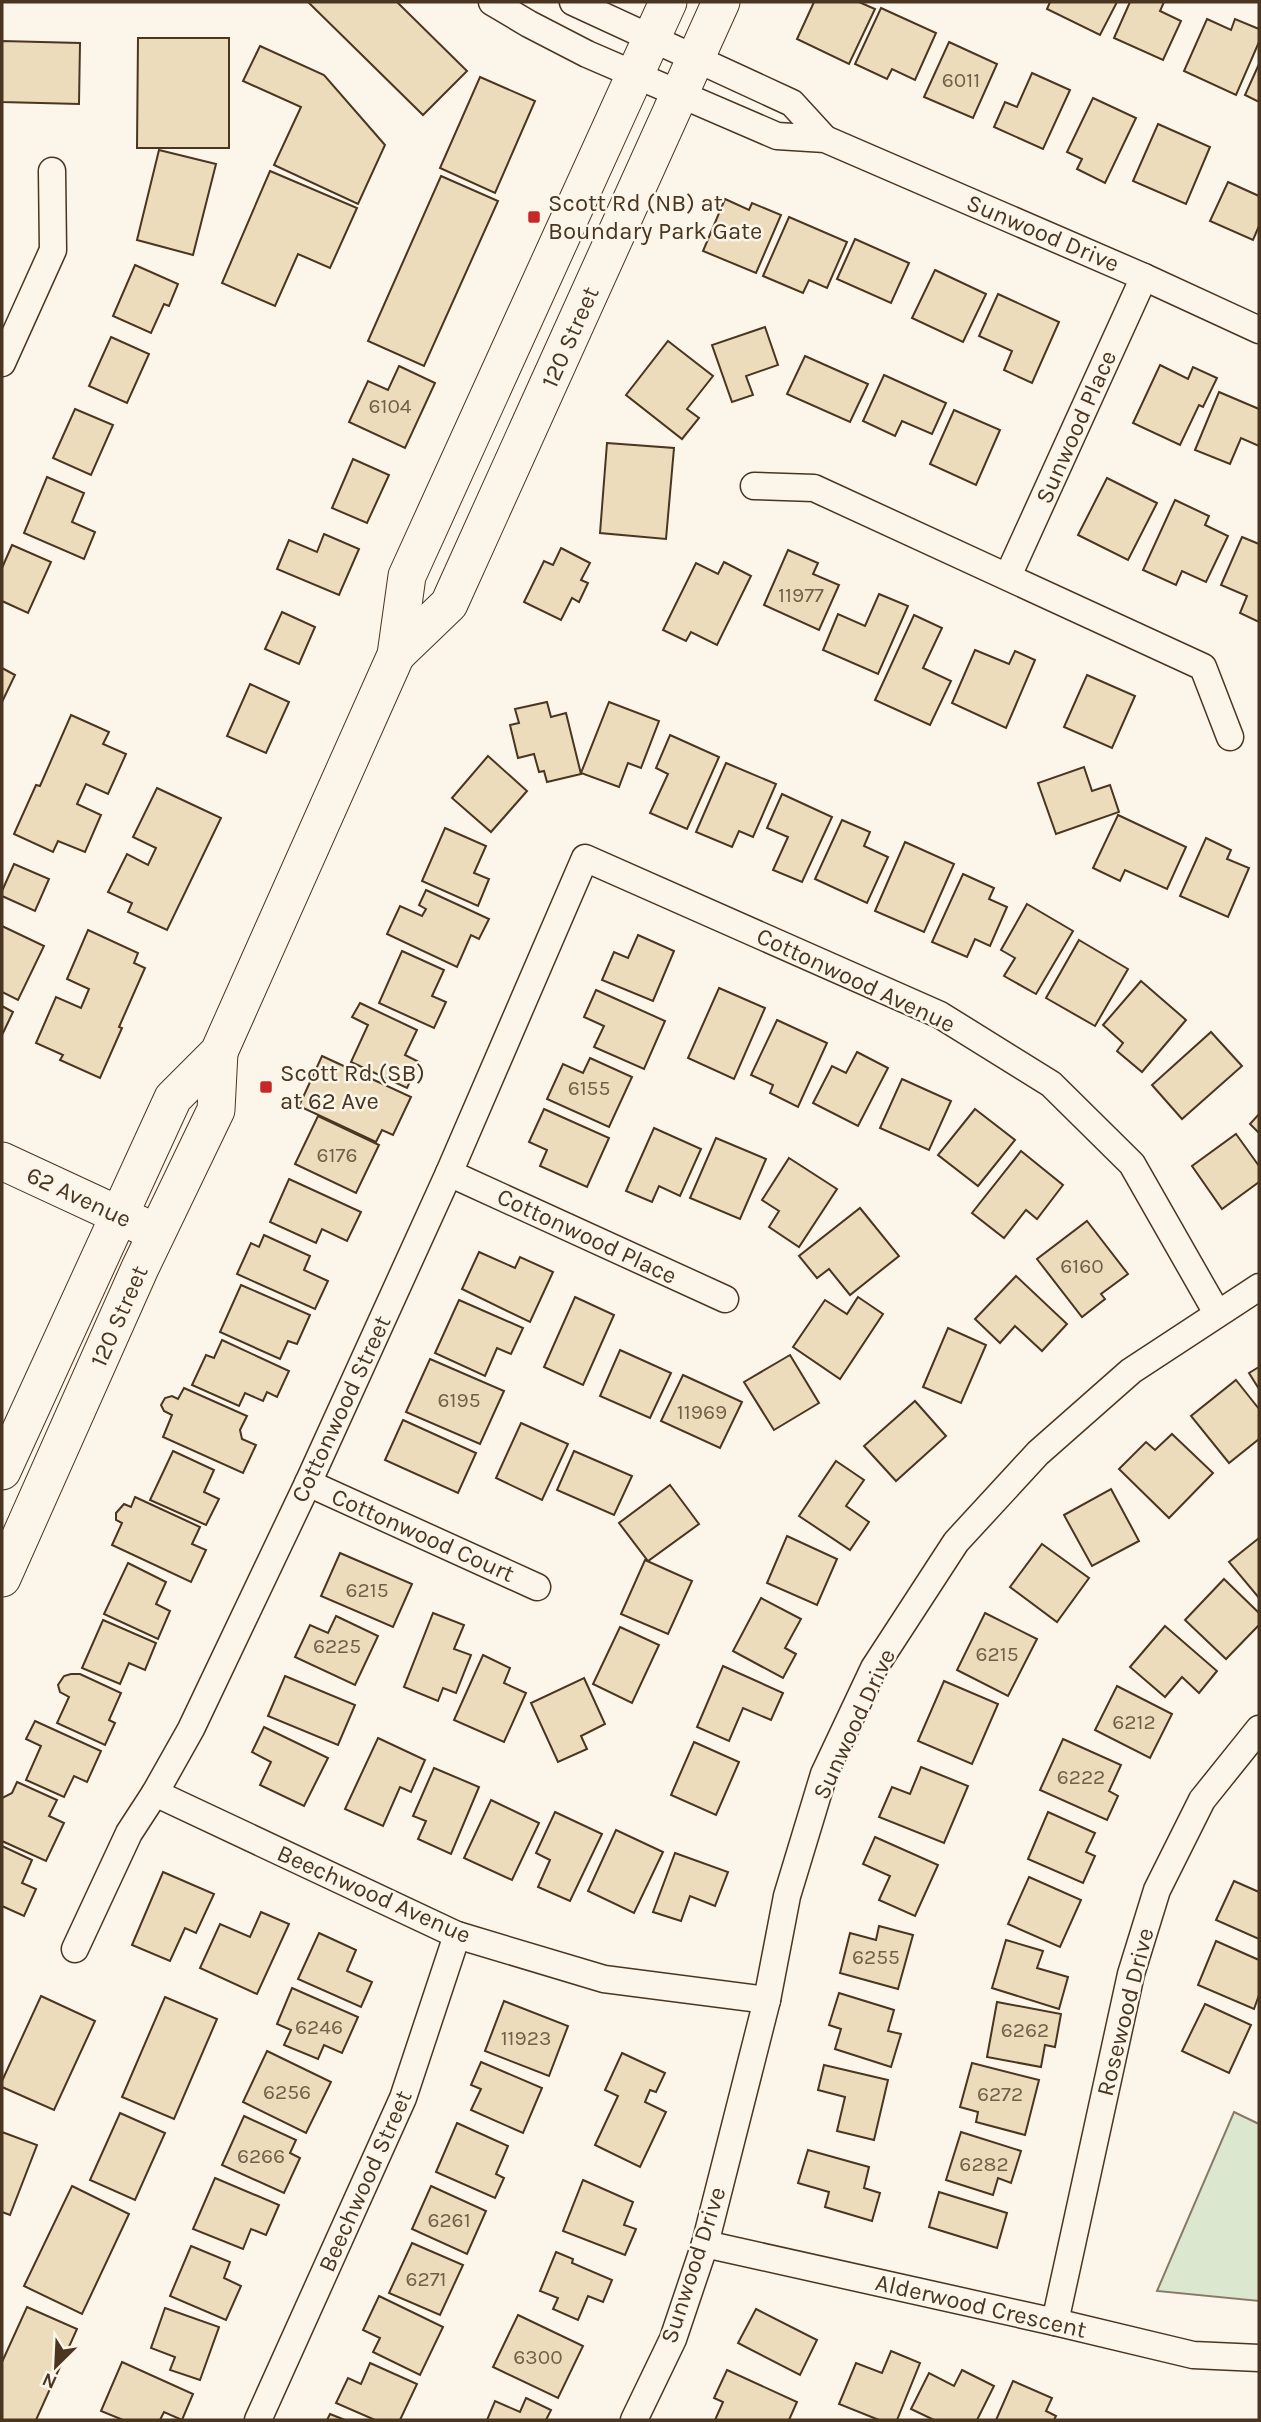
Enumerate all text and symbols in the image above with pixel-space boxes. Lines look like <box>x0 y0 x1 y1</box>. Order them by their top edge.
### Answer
house number: 6011 <box>942 68 980 92</box>
street label: Sunwood Drive <box>962 188 1124 278</box>
place label: Scott Rd (NB) at Boundary Park Gate <box>548 189 762 245</box>
marker: Scott Rd (NB) at Boundary Park Gate <box>526 209 542 225</box>
street label: 120 Street <box>535 282 605 392</box>
street label: Sunwood Place <box>1030 346 1122 508</box>
house number: 6104 <box>368 394 412 418</box>
house number: 11977 <box>778 583 824 607</box>
street label: Cottonwood Avenue <box>752 922 960 1038</box>
place label: Scott Rd (SB) at 62 Ave <box>280 1059 425 1115</box>
house number: 6155 <box>568 1076 610 1100</box>
marker: Scott Rd (SB) at 62 Ave <box>258 1079 274 1095</box>
house number: 6176 <box>317 1143 357 1167</box>
street label: 62 Avenue <box>22 1161 136 1233</box>
street label: Cottonwood Place <box>493 1182 681 1290</box>
house number: 6160 <box>1060 1254 1104 1278</box>
street label: 120 Street <box>84 1261 154 1371</box>
street label: Cottonwood Street <box>285 1311 397 1507</box>
house number: 6195 <box>438 1388 481 1412</box>
house number: 11969 <box>677 1400 727 1424</box>
street label: Cottonwood Court <box>327 1482 519 1588</box>
house number: 6215 <box>346 1578 389 1602</box>
house number: 6225 <box>313 1634 361 1658</box>
house number: 6215 <box>976 1642 1019 1666</box>
street label: Sunwood Drive <box>807 1644 901 1804</box>
house number: 6212 <box>1112 1710 1156 1734</box>
house number: 6222 <box>1057 1765 1105 1789</box>
street label: Beechwood Avenue <box>273 1839 475 1949</box>
street label: Rosewood Drive <box>1091 1925 1159 2099</box>
house number: 6255 <box>852 1945 900 1969</box>
house number: 6246 <box>295 2015 343 2039</box>
house number: 6262 <box>1001 2018 1049 2042</box>
house number: 11923 <box>501 2026 551 2050</box>
house number: 6256 <box>263 2080 311 2104</box>
house number: 6272 <box>977 2082 1023 2106</box>
street label: Beechwood Street <box>312 2086 418 2276</box>
house number: 6266 <box>237 2144 285 2168</box>
house number: 6282 <box>959 2152 1009 2176</box>
street label: Sunwood Drive <box>654 2183 732 2347</box>
house number: 6261 <box>427 2208 471 2232</box>
house number: 6271 <box>406 2267 447 2291</box>
street label: Alderwood Crescent <box>873 2268 1089 2344</box>
north arrow <box>21 2331 91 2401</box>
house number: 6300 <box>513 2345 563 2369</box>
text: N <box>39 2368 60 2393</box>

